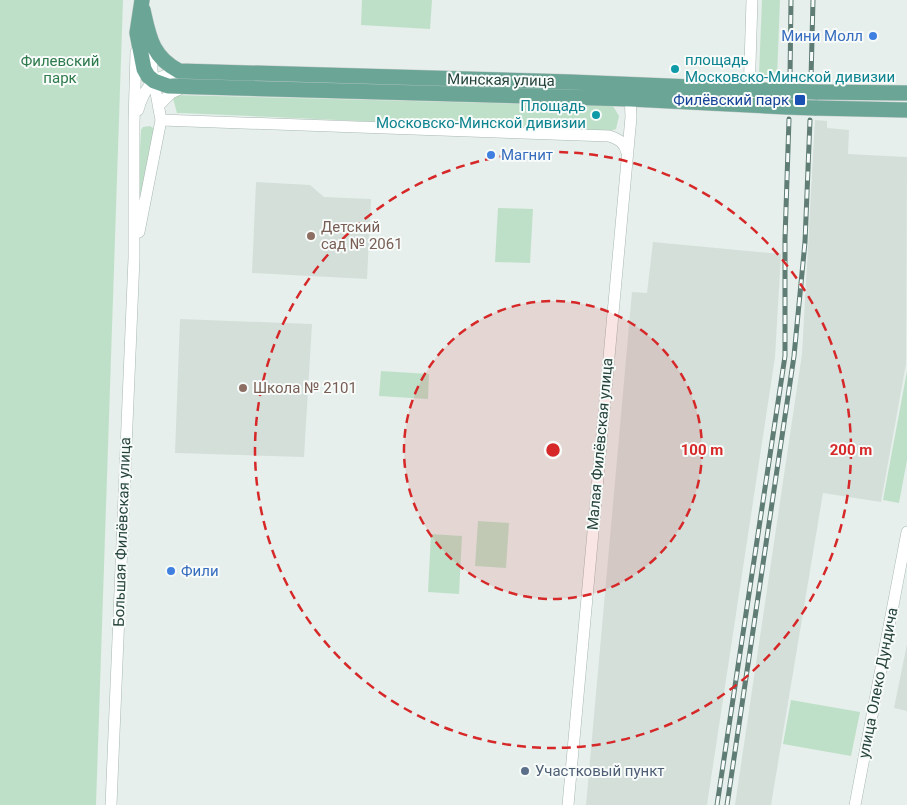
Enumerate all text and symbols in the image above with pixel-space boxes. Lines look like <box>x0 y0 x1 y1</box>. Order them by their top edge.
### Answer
place label: Мини Молл <box>781 27 863 45</box>
marker: Мини Молл <box>867 30 879 42</box>
place label: площадь Московско-Минской дивизии <box>685 51 895 86</box>
park label: Филевский парк <box>21 52 99 87</box>
marker: площадь Московско-Минской дивизии <box>669 63 681 75</box>
street label: Минская улица <box>447 70 555 90</box>
place label: Филёвский парк <box>673 91 789 109</box>
marker: Филёвский парк <box>793 93 807 107</box>
place label: Площадь Московско-Минской дивизии <box>376 97 586 132</box>
marker: Площадь Московско-Минской дивизии <box>590 109 602 121</box>
place label: Магнит <box>501 146 553 164</box>
marker: Магнит <box>485 149 497 161</box>
place label: Детский сад № 2061 <box>321 218 403 253</box>
marker: Детский сад № 2061 <box>305 230 317 242</box>
street label: Малая Филёвская улица <box>584 357 616 531</box>
place label: Школа № 2101 <box>253 379 357 397</box>
marker: Школа № 2101 <box>237 382 249 394</box>
street label: Большая Филёвская улица <box>110 437 134 627</box>
centre of rings <box>544 441 562 459</box>
text: 100 m <box>681 441 723 459</box>
text: 200 m <box>830 441 872 459</box>
place label: Фили <box>181 562 219 580</box>
marker: Фили <box>165 565 177 577</box>
street label: улица Олеко Дундича <box>855 606 901 760</box>
place label: Участковый пункт <box>535 762 665 780</box>
marker: Участковый пункт <box>519 765 531 777</box>

